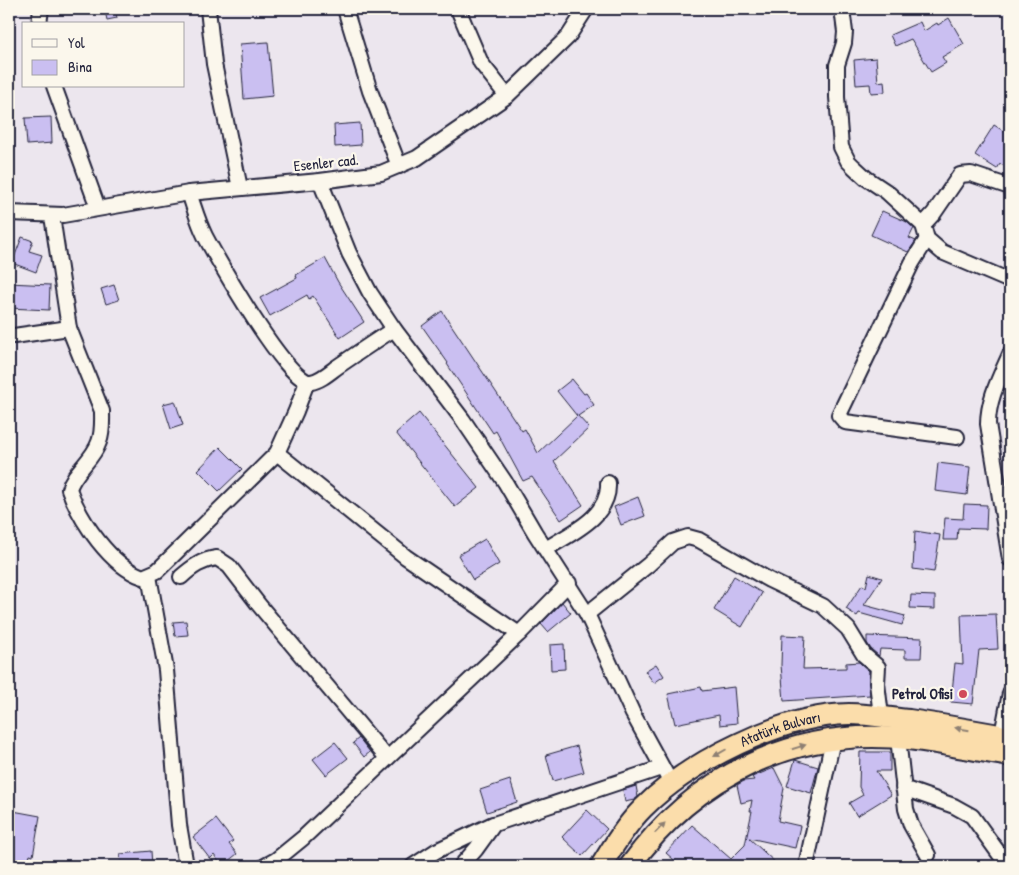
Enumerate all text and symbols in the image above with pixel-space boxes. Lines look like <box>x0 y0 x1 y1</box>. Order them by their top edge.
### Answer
legend <box>22 22 185 88</box>
text: Yol <box>68 32 85 53</box>
text: Bina <box>68 56 92 77</box>
street label: Esenler cad. <box>292 149 359 176</box>
place label: Petrol Ofisi <box>892 683 953 704</box>
marker: Petrol Ofisi <box>957 688 969 700</box>
street label: Atatürk Bulvarı <box>736 706 822 752</box>
one-way arrow <box>954 725 970 733</box>
one-way arrow <box>791 742 806 750</box>
one-way arrow <box>714 749 727 758</box>
one-way arrow <box>654 822 666 834</box>

